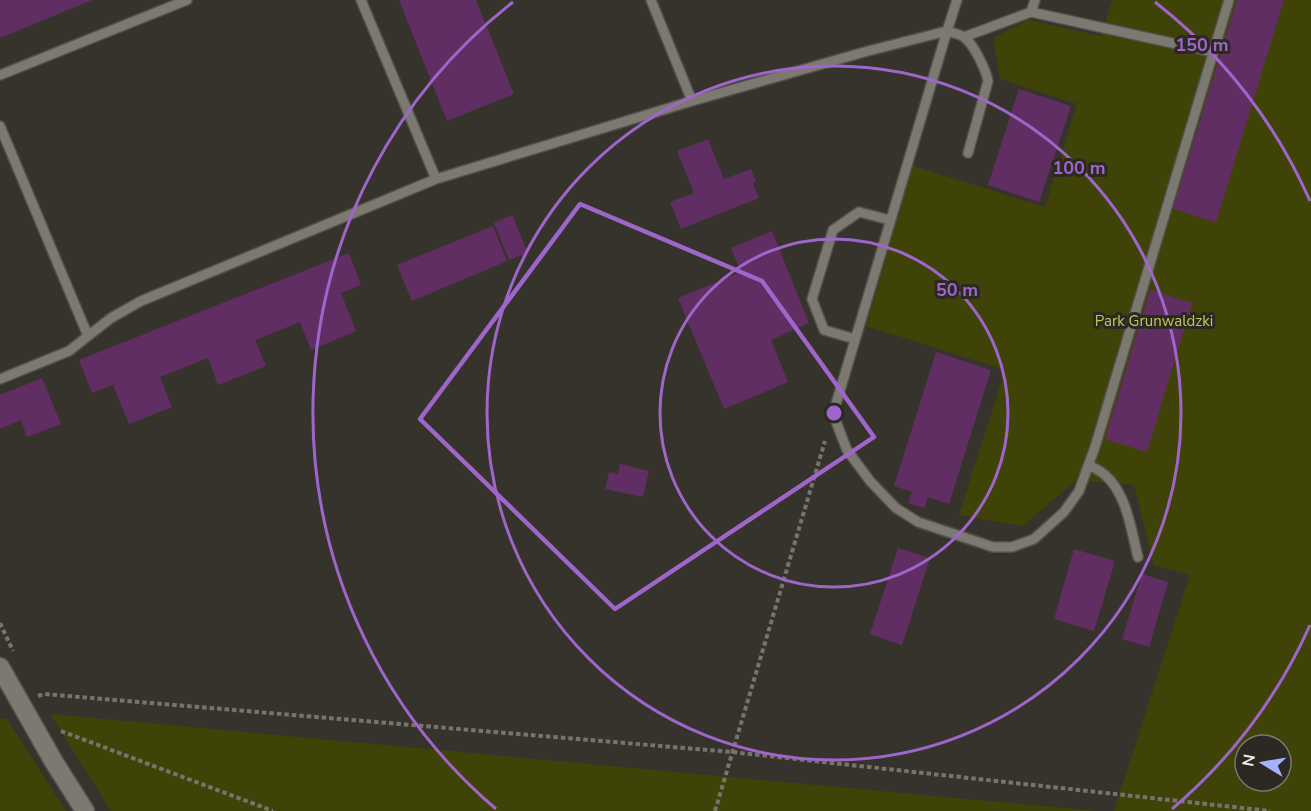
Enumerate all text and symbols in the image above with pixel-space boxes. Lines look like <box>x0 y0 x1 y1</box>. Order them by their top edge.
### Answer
text: 150 m <box>1175 33 1229 57</box>
text: 100 m <box>1052 156 1106 180</box>
text: 50 m <box>936 278 978 302</box>
park label: Park Grunwaldzki <box>1095 311 1213 331</box>
centre of rings <box>824 403 844 423</box>
north arrow <box>1233 733 1293 793</box>
text: N <box>1237 752 1261 768</box>

